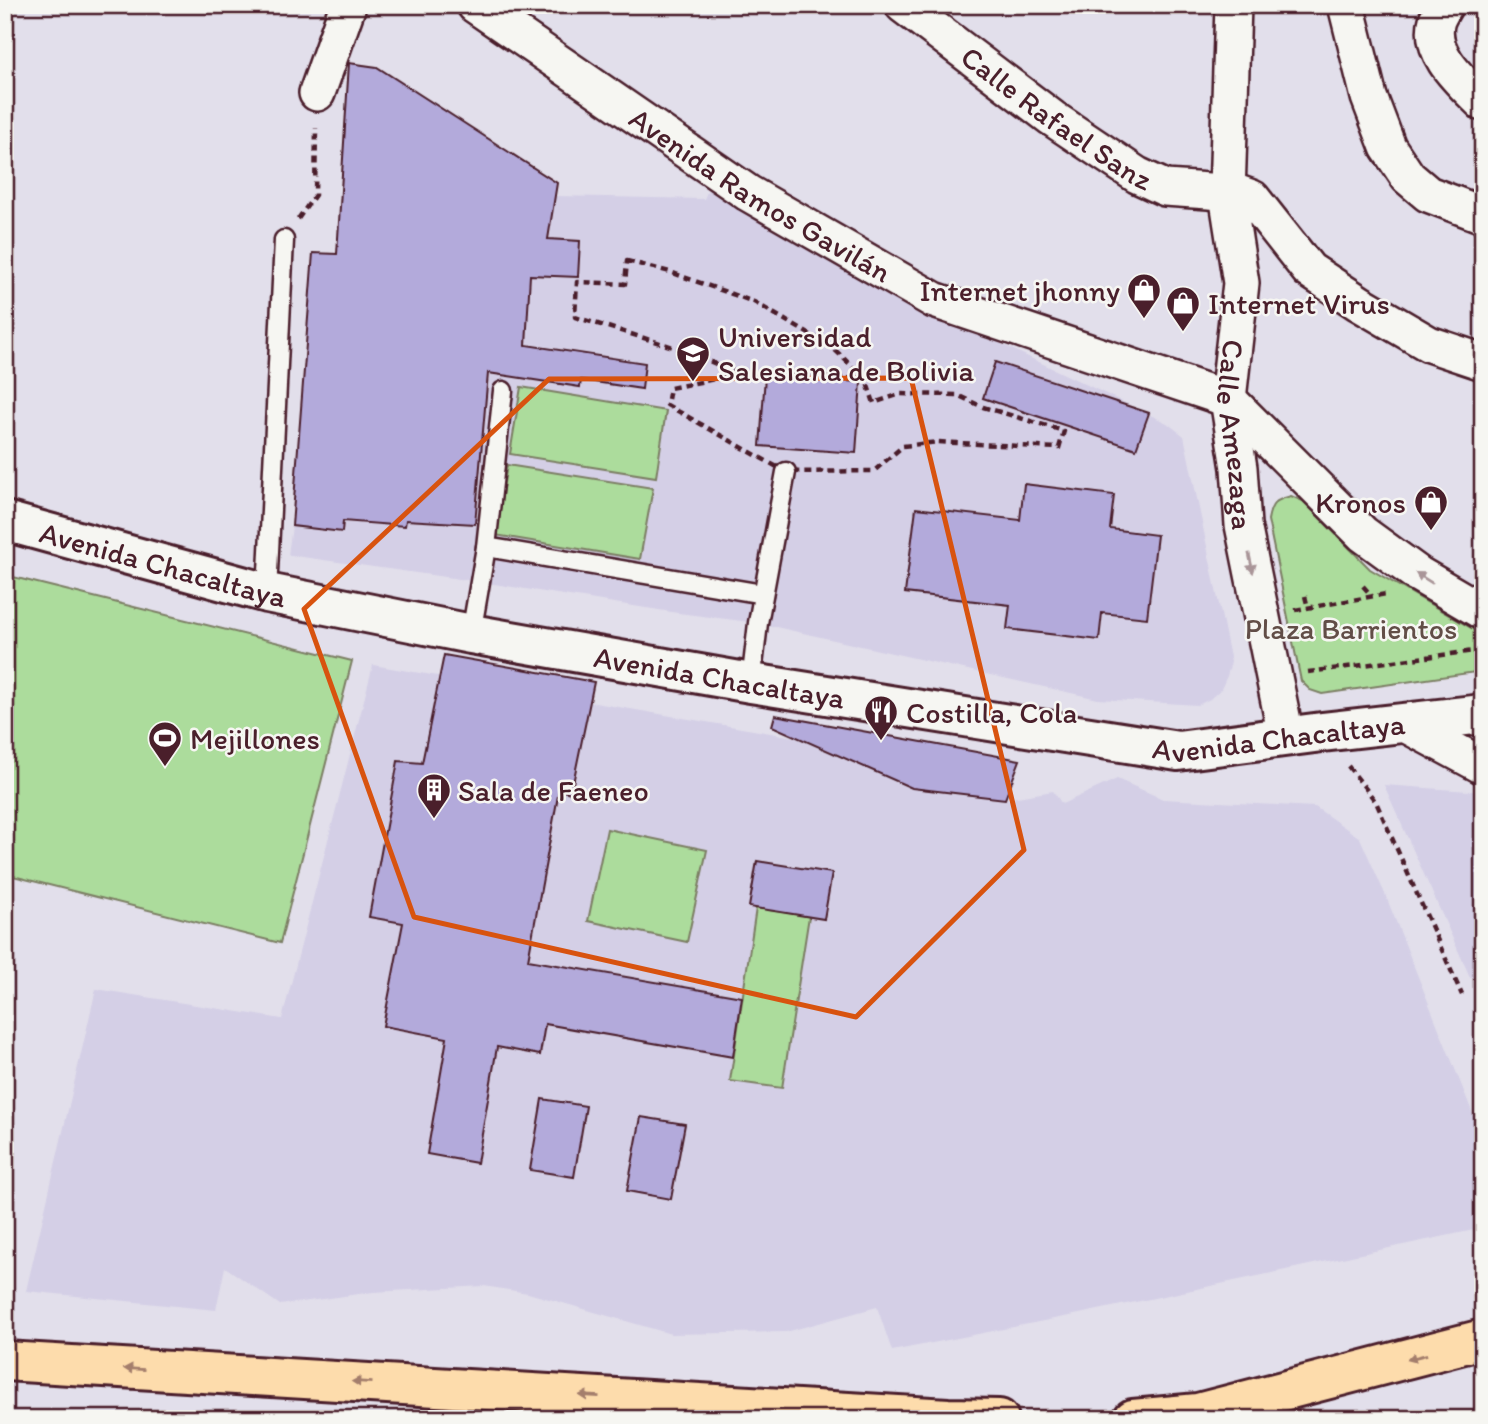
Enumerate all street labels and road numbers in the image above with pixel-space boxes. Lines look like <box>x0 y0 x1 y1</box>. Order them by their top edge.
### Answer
street label: Calle Rafael Sanz <box>954 37 1158 198</box>
street label: Avenida Ramos Gavilán <box>623 99 898 290</box>
street label: Calle Amezaga <box>1209 338 1262 531</box>
street label: Avenida Chacaltaya <box>36 513 290 615</box>
street label: Avenida Chacaltaya <box>591 637 848 716</box>
street label: Avenida Chacaltaya <box>1150 704 1407 770</box>

